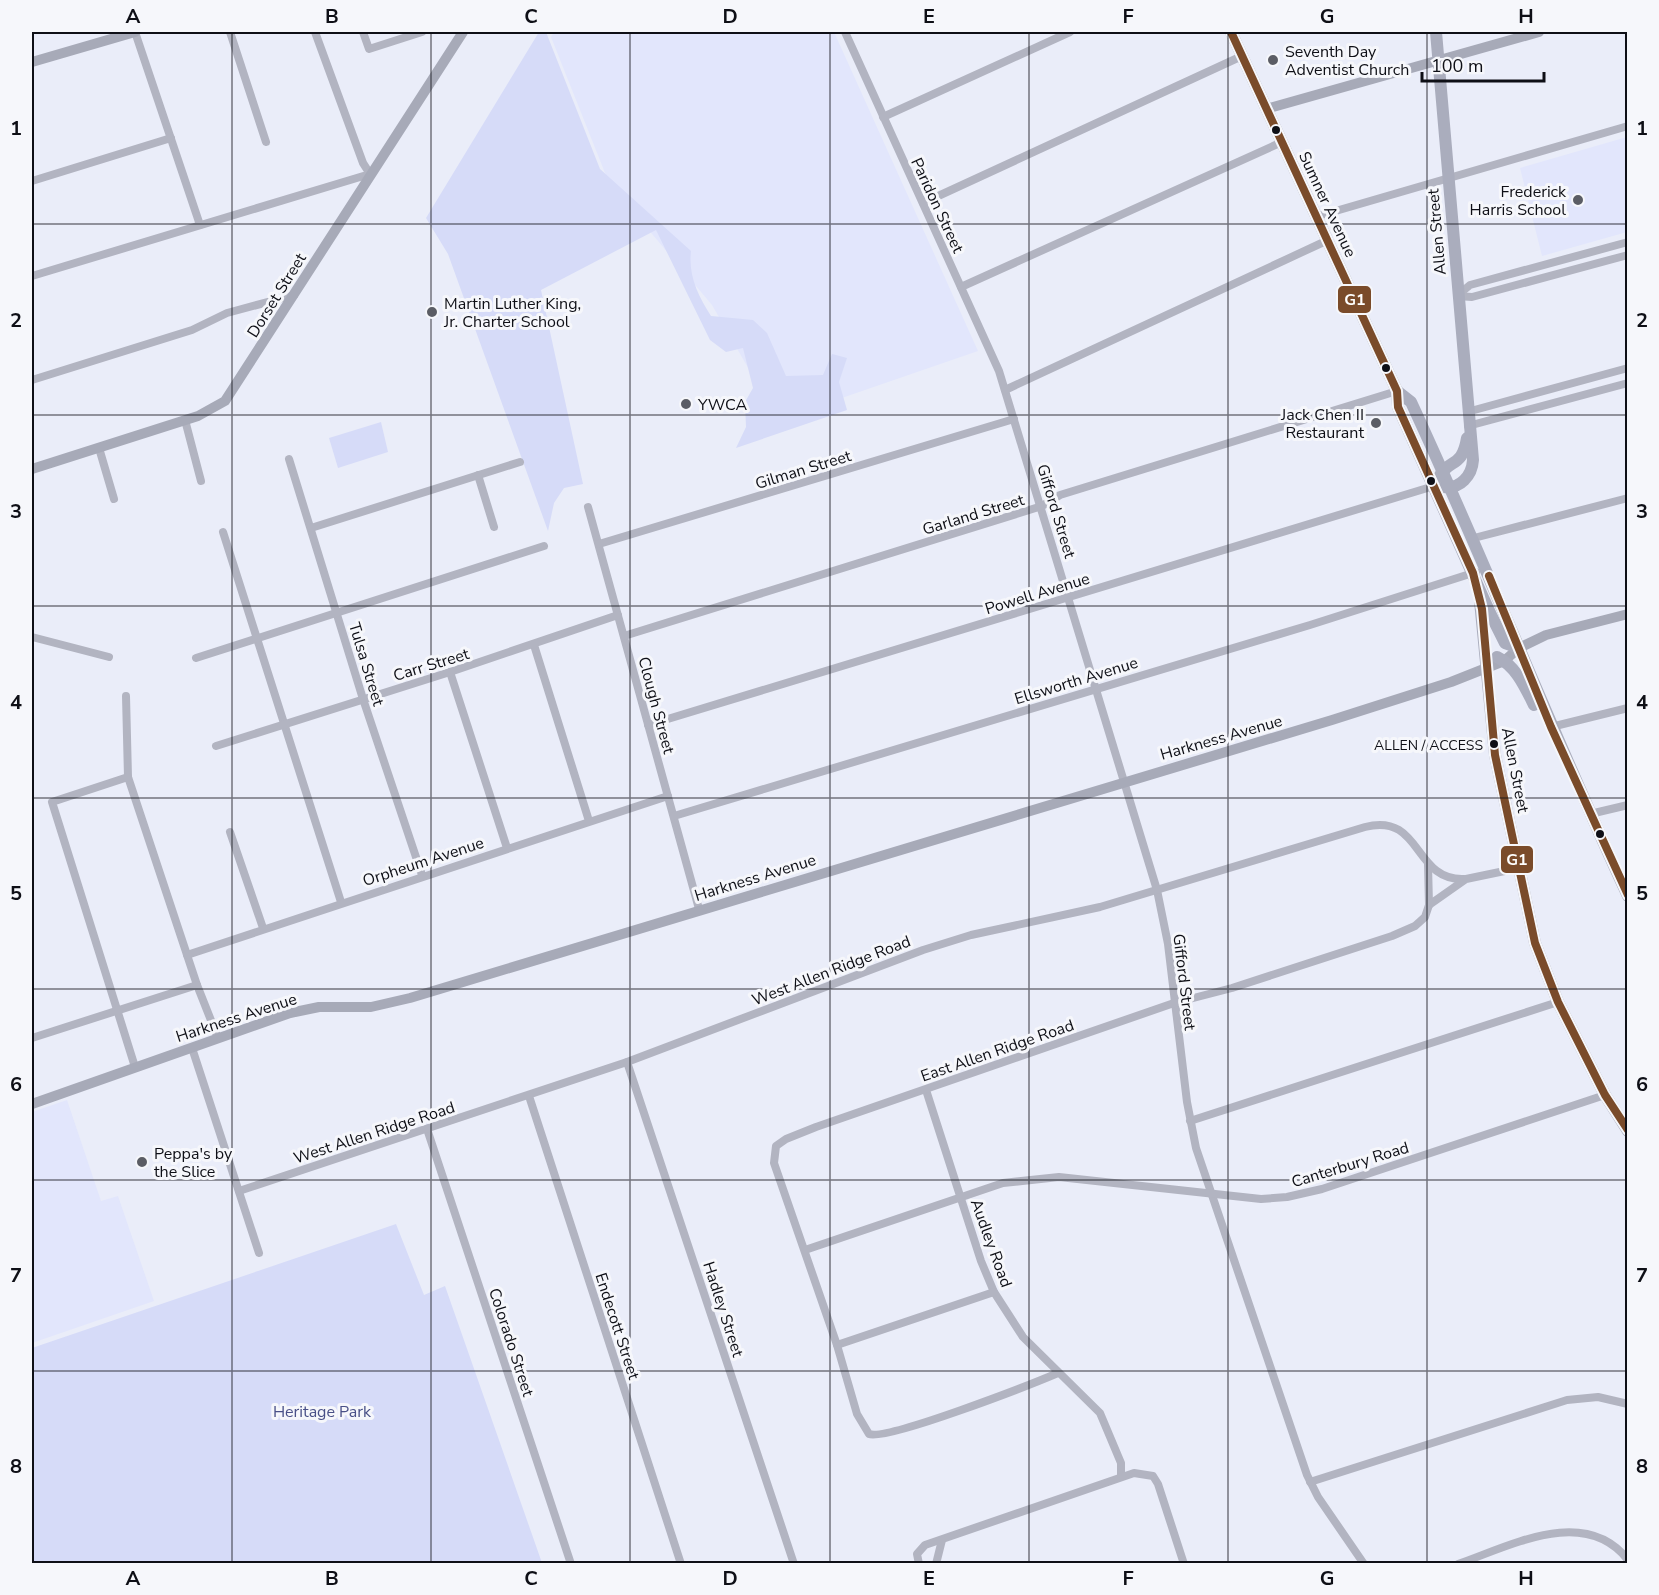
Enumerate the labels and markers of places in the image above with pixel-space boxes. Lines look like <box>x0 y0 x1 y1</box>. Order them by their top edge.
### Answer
place label: Seventh Day Adventist Church <box>1285 41 1409 81</box>
marker: Seventh Day Adventist Church <box>1266 53 1280 67</box>
unlabelled marker <box>1270 124 1282 136</box>
place label: Frederick Harris School <box>1470 181 1567 221</box>
marker: Frederick Harris School <box>1571 193 1585 207</box>
place label: Martin Luther King, Jr. Charter School <box>443 293 581 333</box>
marker: Martin Luther King, Jr. Charter School <box>425 305 439 319</box>
unlabelled marker <box>1380 362 1392 374</box>
place label: YWCA <box>697 394 747 416</box>
marker: YWCA <box>679 397 693 411</box>
place label: Jack Chen II Restaurant <box>1280 404 1364 444</box>
marker: Jack Chen II Restaurant <box>1369 416 1383 430</box>
unlabelled marker <box>1425 475 1437 487</box>
place label: ALLEN / ACCESS <box>1374 736 1483 755</box>
marker: ALLEN / ACCESS <box>1488 738 1500 750</box>
unlabelled marker <box>1594 828 1606 840</box>
place label: Peppa's by the Slice <box>154 1143 233 1183</box>
marker: Peppa's by the Slice <box>135 1155 149 1169</box>

